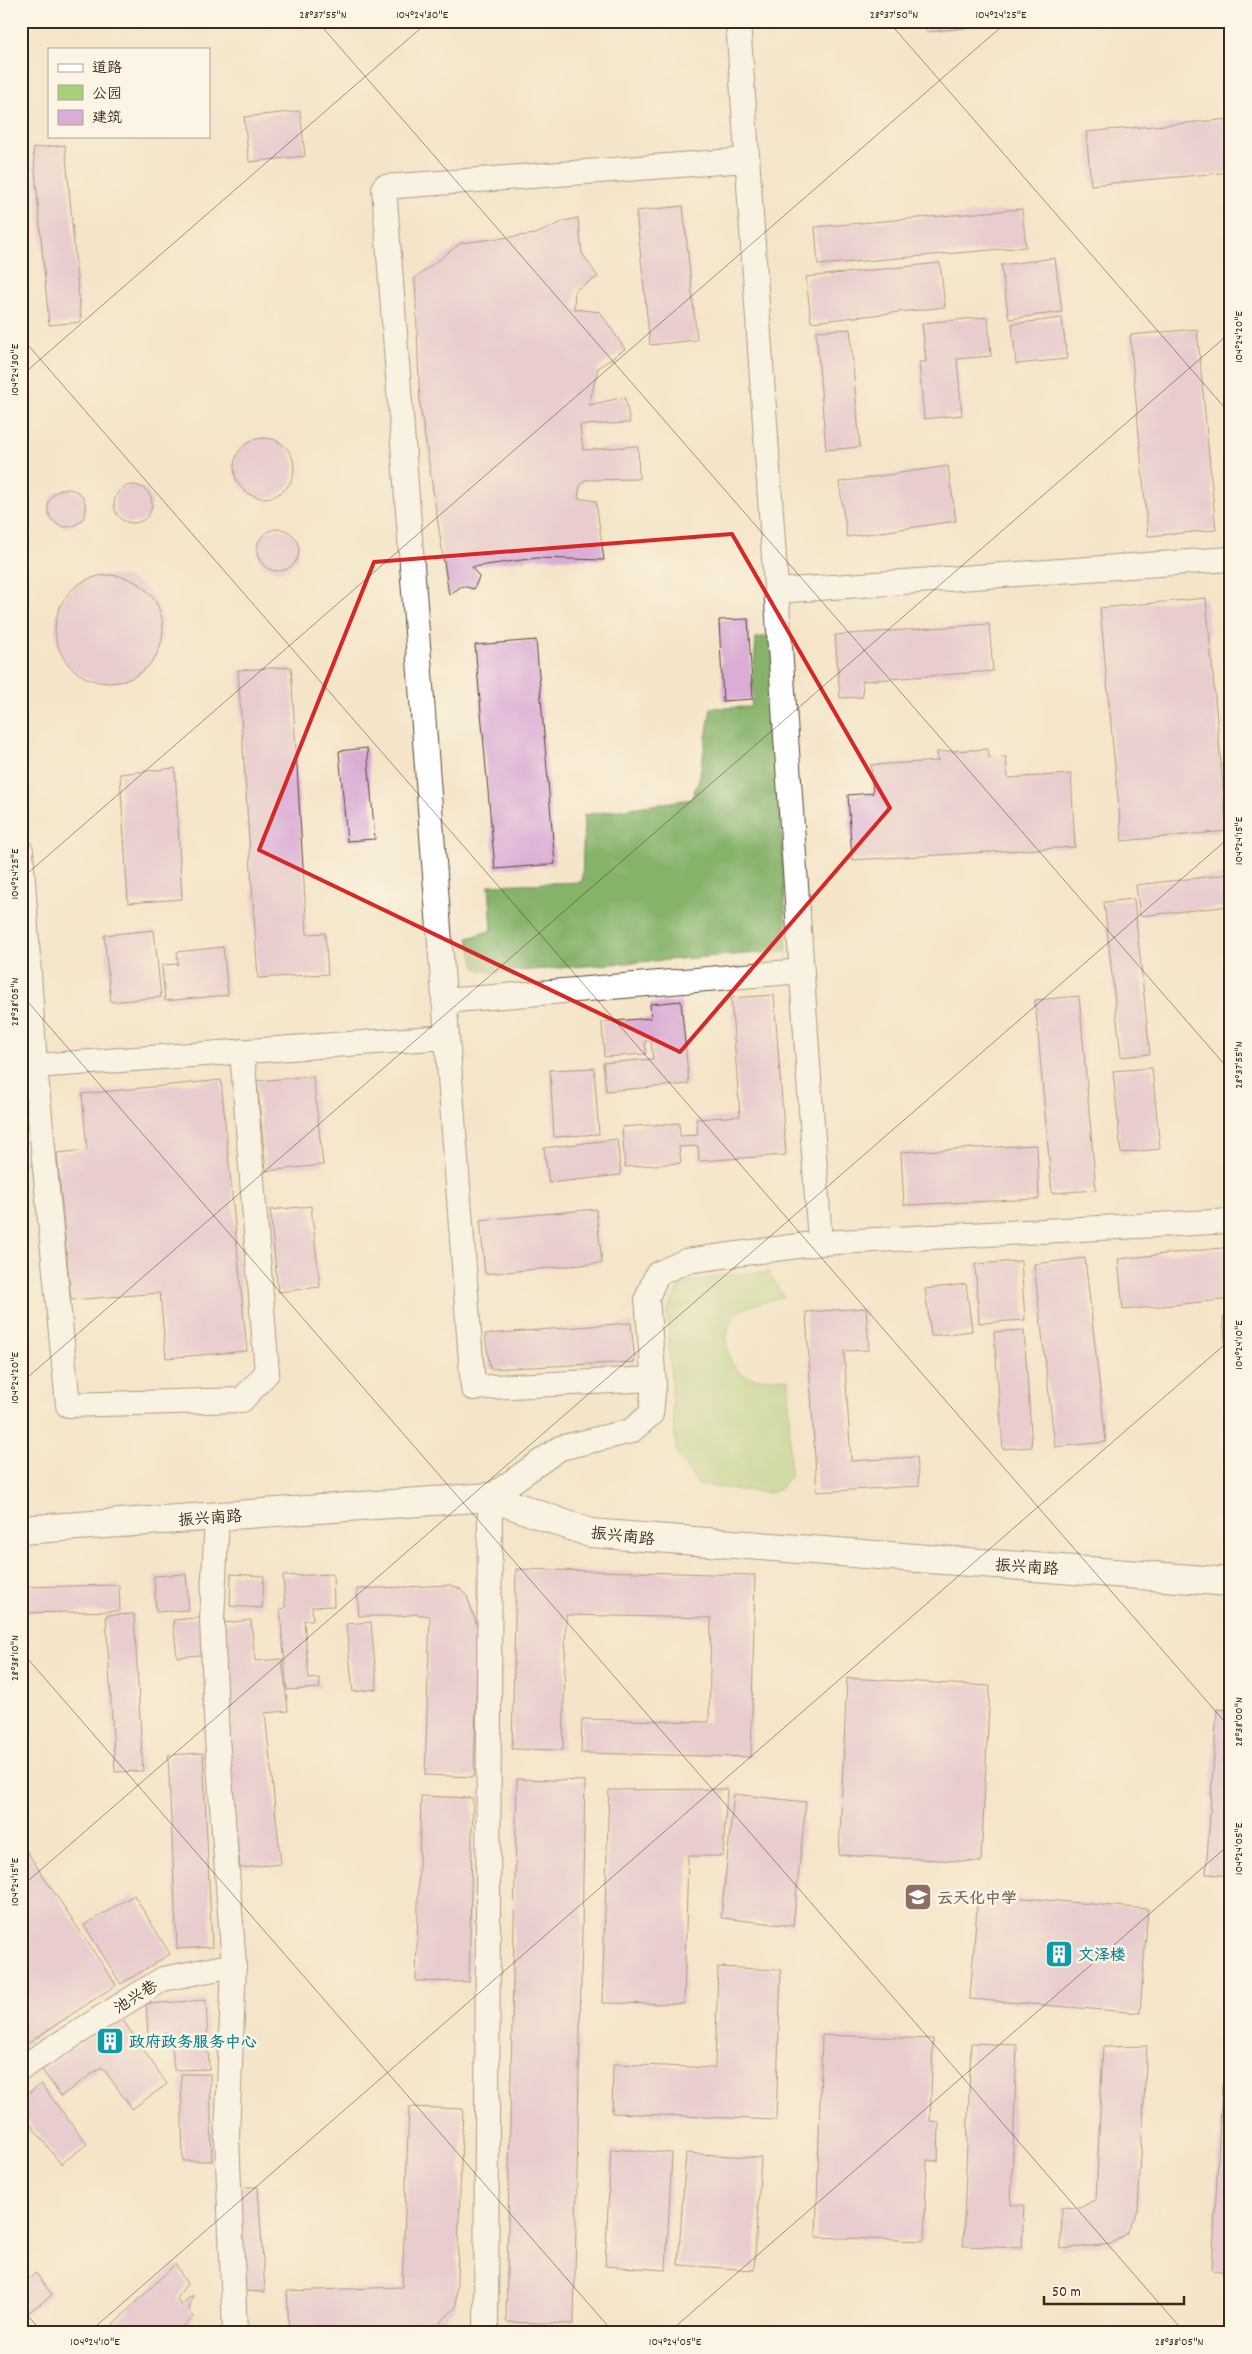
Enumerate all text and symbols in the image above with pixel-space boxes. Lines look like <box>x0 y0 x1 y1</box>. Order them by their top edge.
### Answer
text: 28°37'55"N <box>299 7 347 24</box>
text: 104°24'30"E <box>396 7 449 24</box>
text: 28°37'50"N <box>870 7 918 24</box>
text: 104°24'25"E <box>975 7 1027 24</box>
legend <box>48 48 210 138</box>
text: 道路 <box>92 58 122 80</box>
text: 公园 <box>92 84 122 106</box>
text: 建筑 <box>92 108 122 130</box>
text: 104°24'20"E <box>1231 310 1248 363</box>
text: 104°24'30"E <box>7 343 24 396</box>
text: 104°24'15"E <box>1231 816 1248 865</box>
text: 104°24'25"E <box>7 848 24 900</box>
text: 28°38'05"N <box>7 978 24 1026</box>
text: 28°37'55"N <box>1231 1041 1248 1089</box>
text: 104°24'10"E <box>1231 1320 1248 1370</box>
text: 104°24'20"E <box>7 1351 24 1404</box>
street label: 振兴南路 <box>177 1506 243 1533</box>
street label: 振兴南路 <box>590 1523 656 1552</box>
street label: 振兴南路 <box>994 1555 1060 1582</box>
text: 28°38'10"N <box>7 1635 24 1681</box>
text: 28°38'00"N <box>1231 1697 1248 1747</box>
text: 104°24'05"E <box>1231 1822 1248 1875</box>
text: 104°24'15"E <box>7 1857 24 1906</box>
school or university icon: 云天化中学 <box>903 1882 933 1912</box>
place label: 云天化中学 <box>937 1888 1017 1911</box>
building icon: 文泽楼 <box>1044 1939 1074 1969</box>
place label: 文泽楼 <box>1078 1945 1126 1968</box>
street label: 池兴巷 <box>110 1976 163 2021</box>
building icon: 政府政务服务中心 <box>95 2026 125 2056</box>
place label: 政府政务服务中心 <box>129 2032 257 2055</box>
scale bar <box>1044 2274 1184 2306</box>
text: 50 m <box>1052 2282 1081 2304</box>
text: 104°24'10"E <box>70 2334 120 2351</box>
text: 104°24'05"E <box>649 2334 702 2351</box>
text: 28°38'05"N <box>1155 2334 1203 2351</box>

